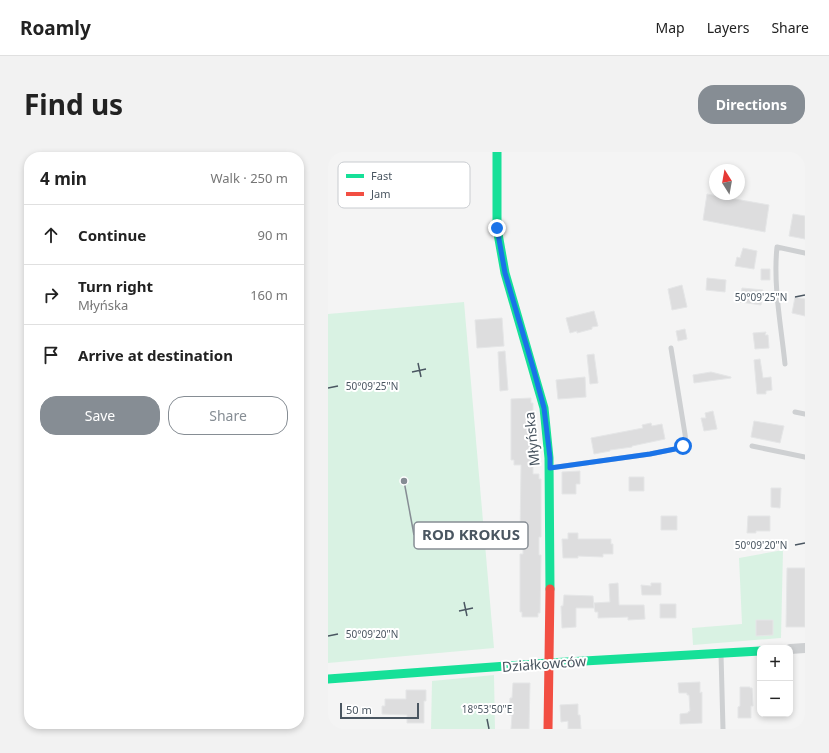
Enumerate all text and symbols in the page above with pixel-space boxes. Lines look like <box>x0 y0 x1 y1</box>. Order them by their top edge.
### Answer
text: Roamly <box>20 15 91 41</box>
text: Map <box>656 18 685 37</box>
text: Layers <box>707 18 749 37</box>
text: Share <box>771 18 809 37</box>
text: Find us <box>24 85 123 123</box>
button: Directions <box>698 85 805 124</box>
legend <box>338 162 470 208</box>
north arrow <box>709 164 745 200</box>
text: 4 min <box>40 167 87 190</box>
text: Fast <box>371 168 392 183</box>
text: Walk · 250 m <box>210 169 288 187</box>
text: Jam <box>370 186 390 201</box>
route end <box>488 219 506 237</box>
icon: ahead <box>40 224 62 246</box>
text: Continue <box>78 225 146 245</box>
text: 90 m <box>258 226 288 244</box>
text: Turn right <box>78 276 153 296</box>
icon: right <box>40 284 62 306</box>
text: 160 m <box>250 286 288 304</box>
text: 50°09'25"N <box>735 290 787 304</box>
text: Młyńska <box>78 296 128 314</box>
icon: arrive <box>40 344 62 366</box>
text: Arrive at destination <box>78 345 233 365</box>
text: 50°09'25"N <box>346 379 398 393</box>
button: Save <box>40 396 160 435</box>
button: Share <box>168 396 288 435</box>
street label: Młyńska <box>519 411 544 467</box>
route start <box>674 437 692 455</box>
callout: ROD KROKUS <box>414 522 528 549</box>
text: ROD KROKUS <box>422 524 520 544</box>
text: 50°09'20"N <box>735 538 787 552</box>
text: 50°09'20"N <box>346 627 398 641</box>
map controls <box>757 645 793 717</box>
button: + <box>757 645 793 681</box>
street label: Działkowców <box>501 651 587 676</box>
button: − <box>757 681 793 717</box>
scale bar <box>340 701 419 720</box>
text: 50 m <box>346 702 372 717</box>
text: 18°53'50"E <box>462 702 512 716</box>

